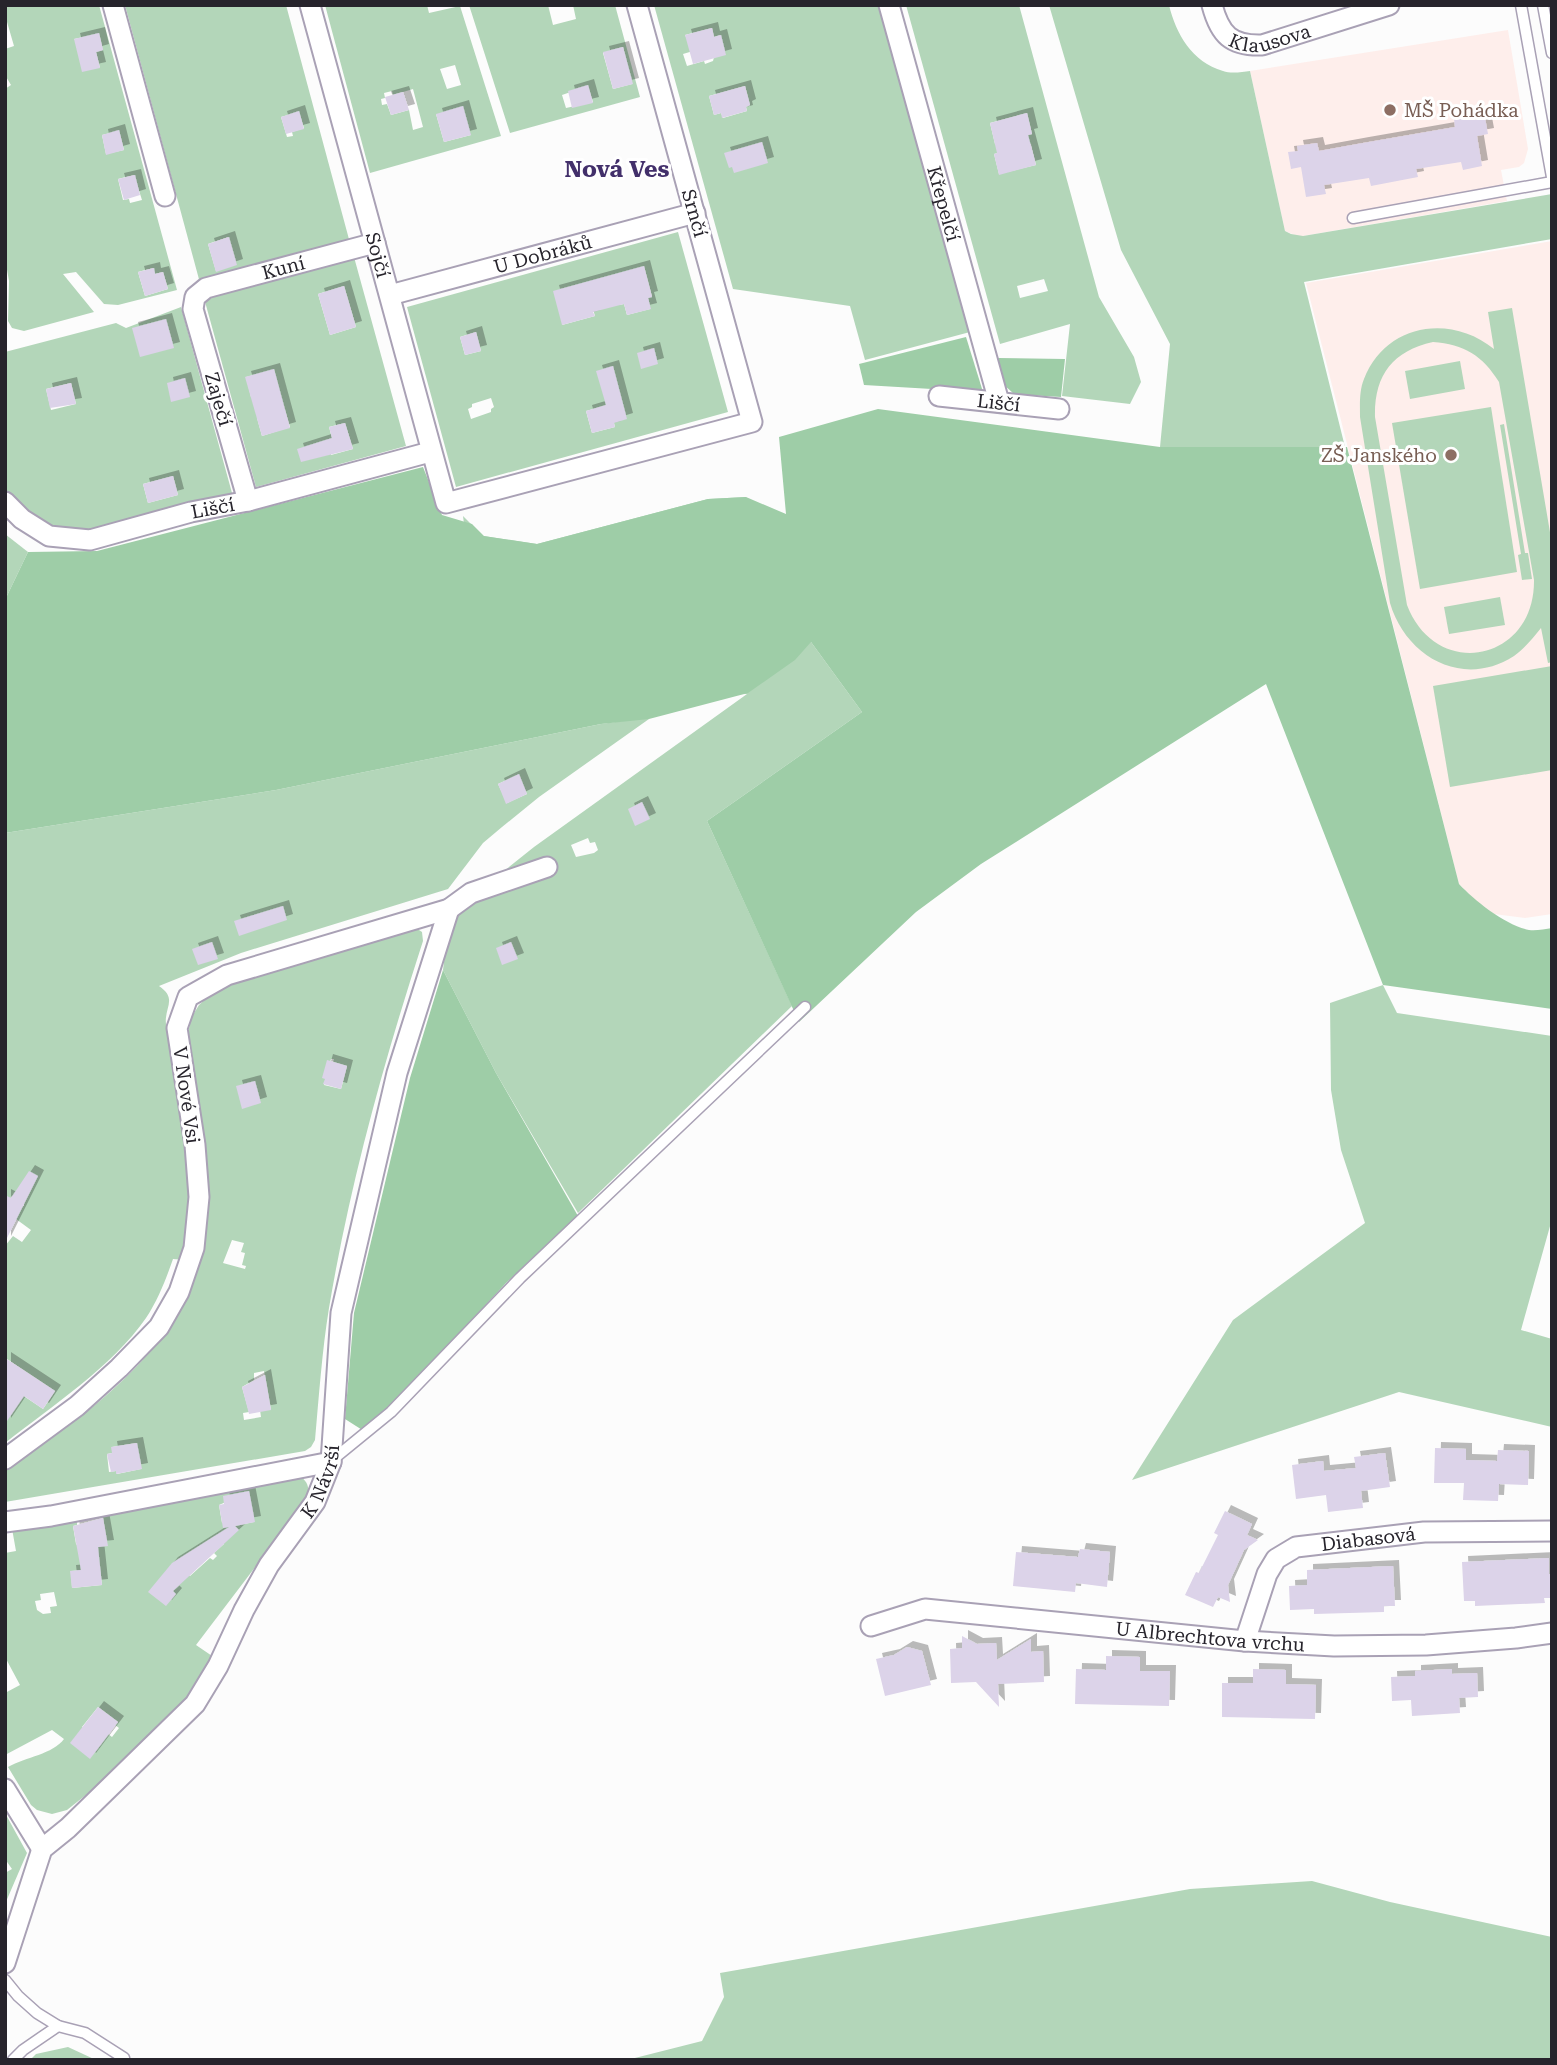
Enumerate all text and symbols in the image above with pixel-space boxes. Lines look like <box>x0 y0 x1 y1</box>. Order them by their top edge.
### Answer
street label: Klausova <box>1225 19 1314 57</box>
place label: MŠ Pohádka <box>1404 99 1519 122</box>
marker: MŠ Pohádka <box>1382 102 1398 118</box>
district label: Nová Ves <box>565 156 670 183</box>
street label: Křepelčí <box>922 163 965 244</box>
street label: Srnčí <box>677 187 712 240</box>
street label: Sojčí <box>361 230 395 280</box>
street label: U Dobráků <box>491 230 594 279</box>
street label: Kuní <box>259 251 307 285</box>
street label: Zaječí <box>200 369 237 429</box>
street label: Liščí <box>976 389 1021 417</box>
place label: ZŠ Janského <box>1321 444 1437 467</box>
marker: ZŠ Janského <box>1443 447 1459 463</box>
street label: Liščí <box>189 493 236 524</box>
street label: V Nové Vsi <box>168 1045 205 1145</box>
street label: K Návrší <box>296 1444 344 1523</box>
street label: Diabasová <box>1320 1522 1417 1556</box>
street label: U Albrechtova vrchu <box>1114 1617 1306 1656</box>

